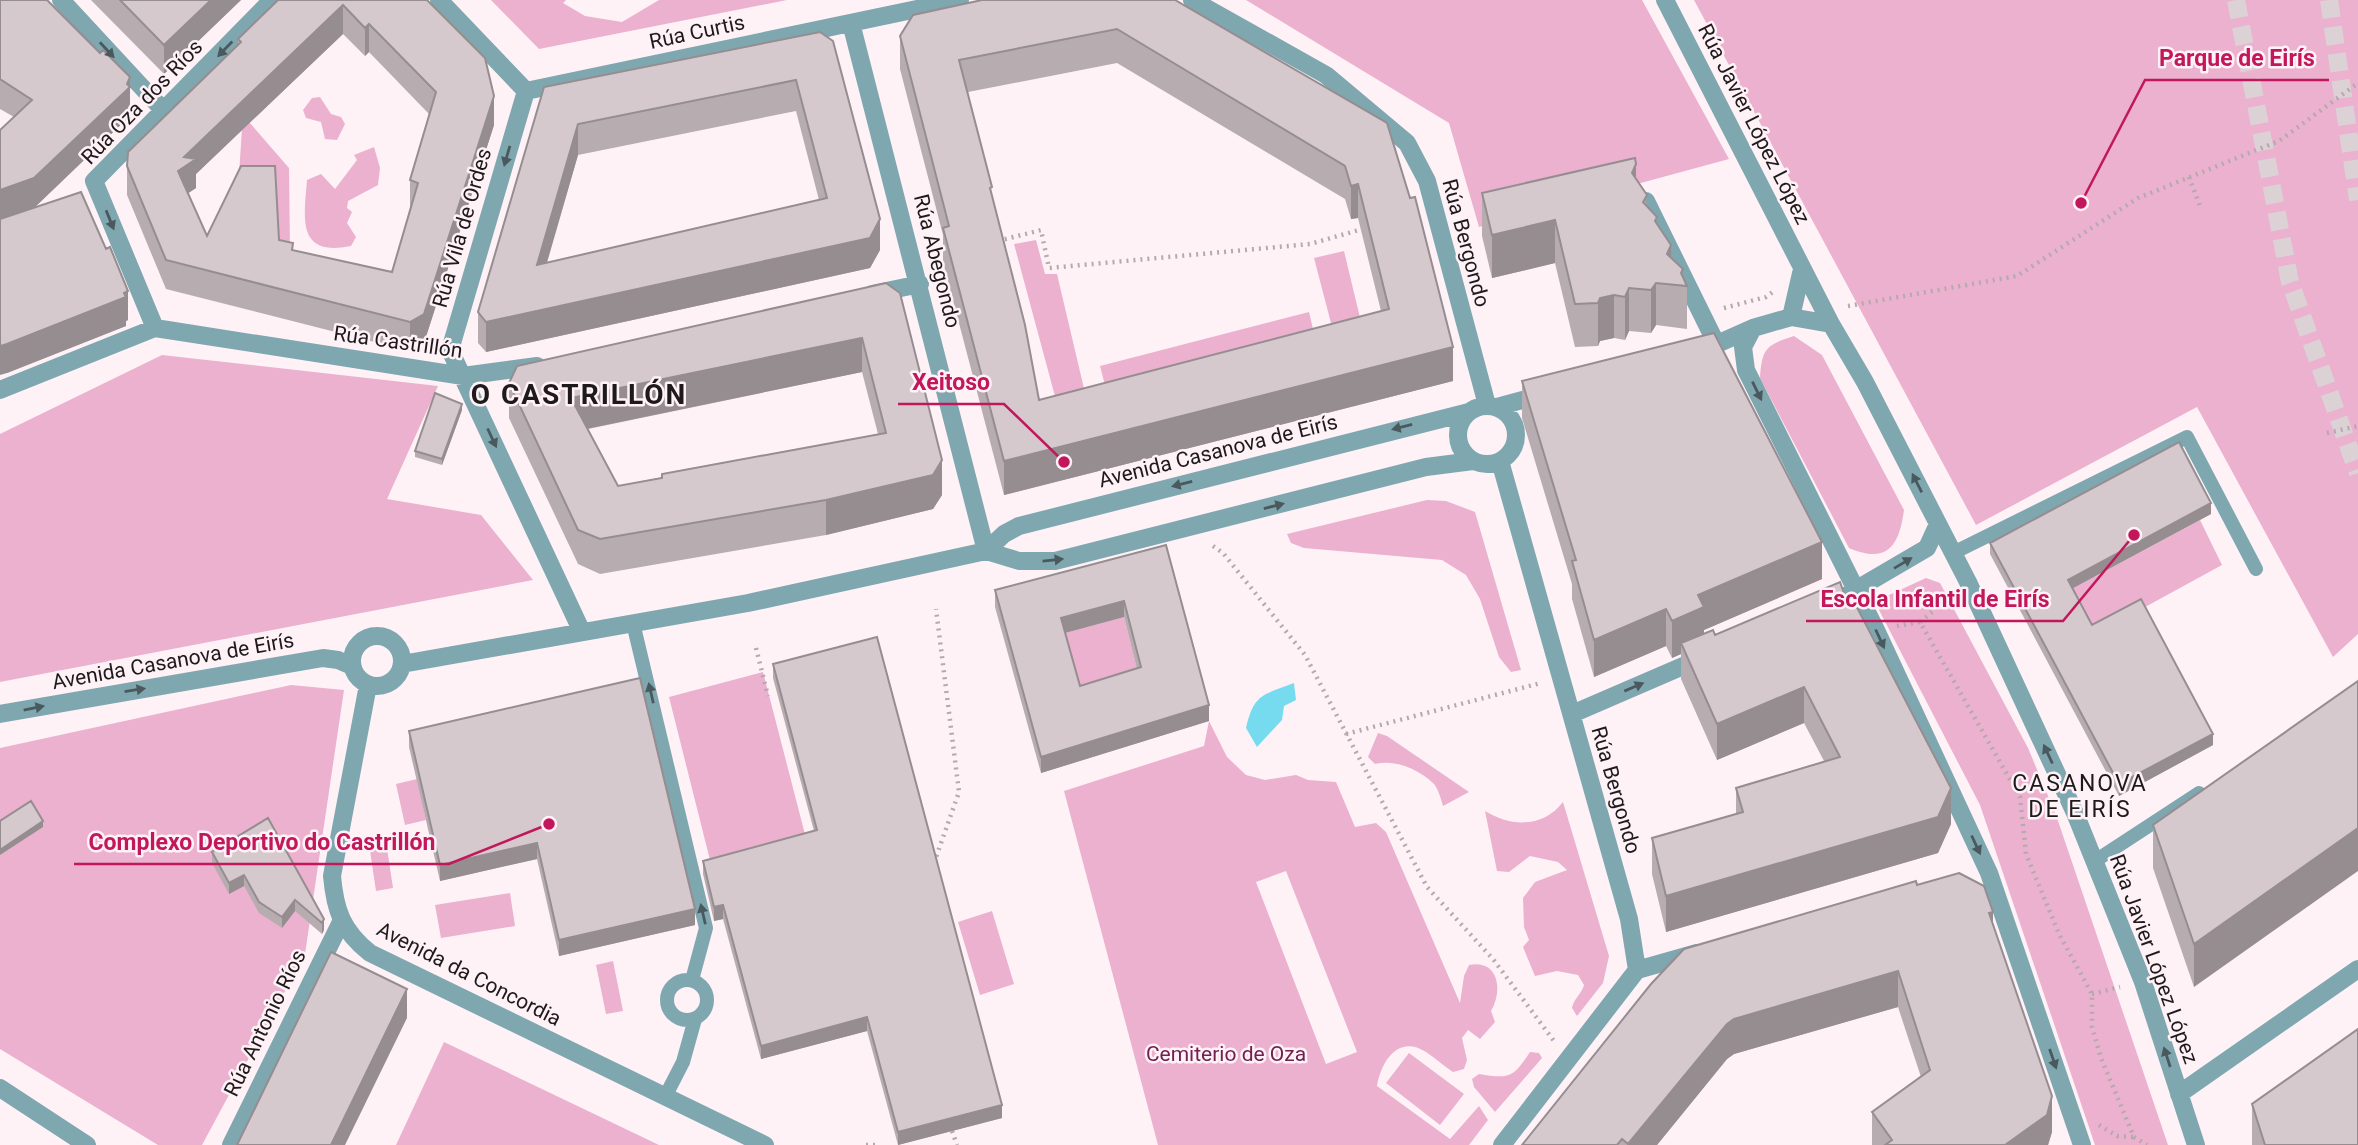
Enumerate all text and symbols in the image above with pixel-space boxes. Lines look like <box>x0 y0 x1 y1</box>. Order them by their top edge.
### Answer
street label: Rúa Curtis <box>647 10 747 54</box>
street label: Rúa Javier López López <box>1693 20 1815 228</box>
street label: Rúa Oza dos Ríos <box>77 35 207 169</box>
callout: Parque de Eirís <box>2145 36 2329 80</box>
one-way arrow <box>217 40 233 57</box>
one-way arrow <box>99 41 115 58</box>
text: Parque de Eirís <box>2159 45 2315 72</box>
street label: Rúa Vila de Ordes <box>428 146 496 310</box>
one-way arrow <box>501 146 511 167</box>
street label: Rúa Bergondo <box>1437 176 1495 310</box>
street label: Rúa Abegondo <box>909 192 965 330</box>
one-way arrow <box>104 210 116 230</box>
street label: Rúa Castrillón <box>332 321 464 363</box>
callout: Xeitoso <box>898 360 1004 404</box>
text: Xeitoso <box>912 369 990 396</box>
district label: O CASTRILLÓN <box>471 378 687 411</box>
one-way arrow <box>1751 381 1763 401</box>
street label: Avenida Casanova de Eirís <box>1096 410 1340 492</box>
one-way arrow <box>1391 422 1413 433</box>
one-way arrow <box>486 428 498 448</box>
one-way arrow <box>1912 473 1923 493</box>
one-way arrow <box>1171 479 1193 490</box>
one-way arrow <box>1263 500 1285 511</box>
one-way arrow <box>1042 554 1064 565</box>
one-way arrow <box>1893 556 1912 569</box>
callout: Escola Infantil de Eirís <box>1806 577 2063 621</box>
text: Escola Infantil de Eirís <box>1820 586 2050 613</box>
street label: Avenida Casanova de Eirís <box>50 628 296 694</box>
one-way arrow <box>1874 629 1886 649</box>
one-way arrow <box>1624 681 1645 692</box>
one-way arrow <box>645 682 656 704</box>
one-way arrow <box>124 684 146 695</box>
one-way arrow <box>23 702 45 713</box>
street label: Rúa Bergondo <box>1586 723 1646 857</box>
one-way arrow <box>2042 744 2054 764</box>
district label: CASANOVA DE EIRÍS <box>2012 770 2148 823</box>
callout: Complexo Deportivo do Castrillón <box>74 820 449 864</box>
text: Complexo Deportivo do Castrillón <box>89 829 435 856</box>
one-way arrow <box>1970 835 1982 855</box>
street label: Rúa Javier López López <box>2105 851 2203 1067</box>
one-way arrow <box>697 903 708 925</box>
street label: Avenida da Concordia <box>373 917 565 1031</box>
street label: Rúa Antonio Ríos <box>219 946 311 1100</box>
park label: Cemiterio de Oza <box>1146 1042 1306 1066</box>
one-way arrow <box>2161 1046 2172 1067</box>
one-way arrow <box>2048 1049 2059 1070</box>

